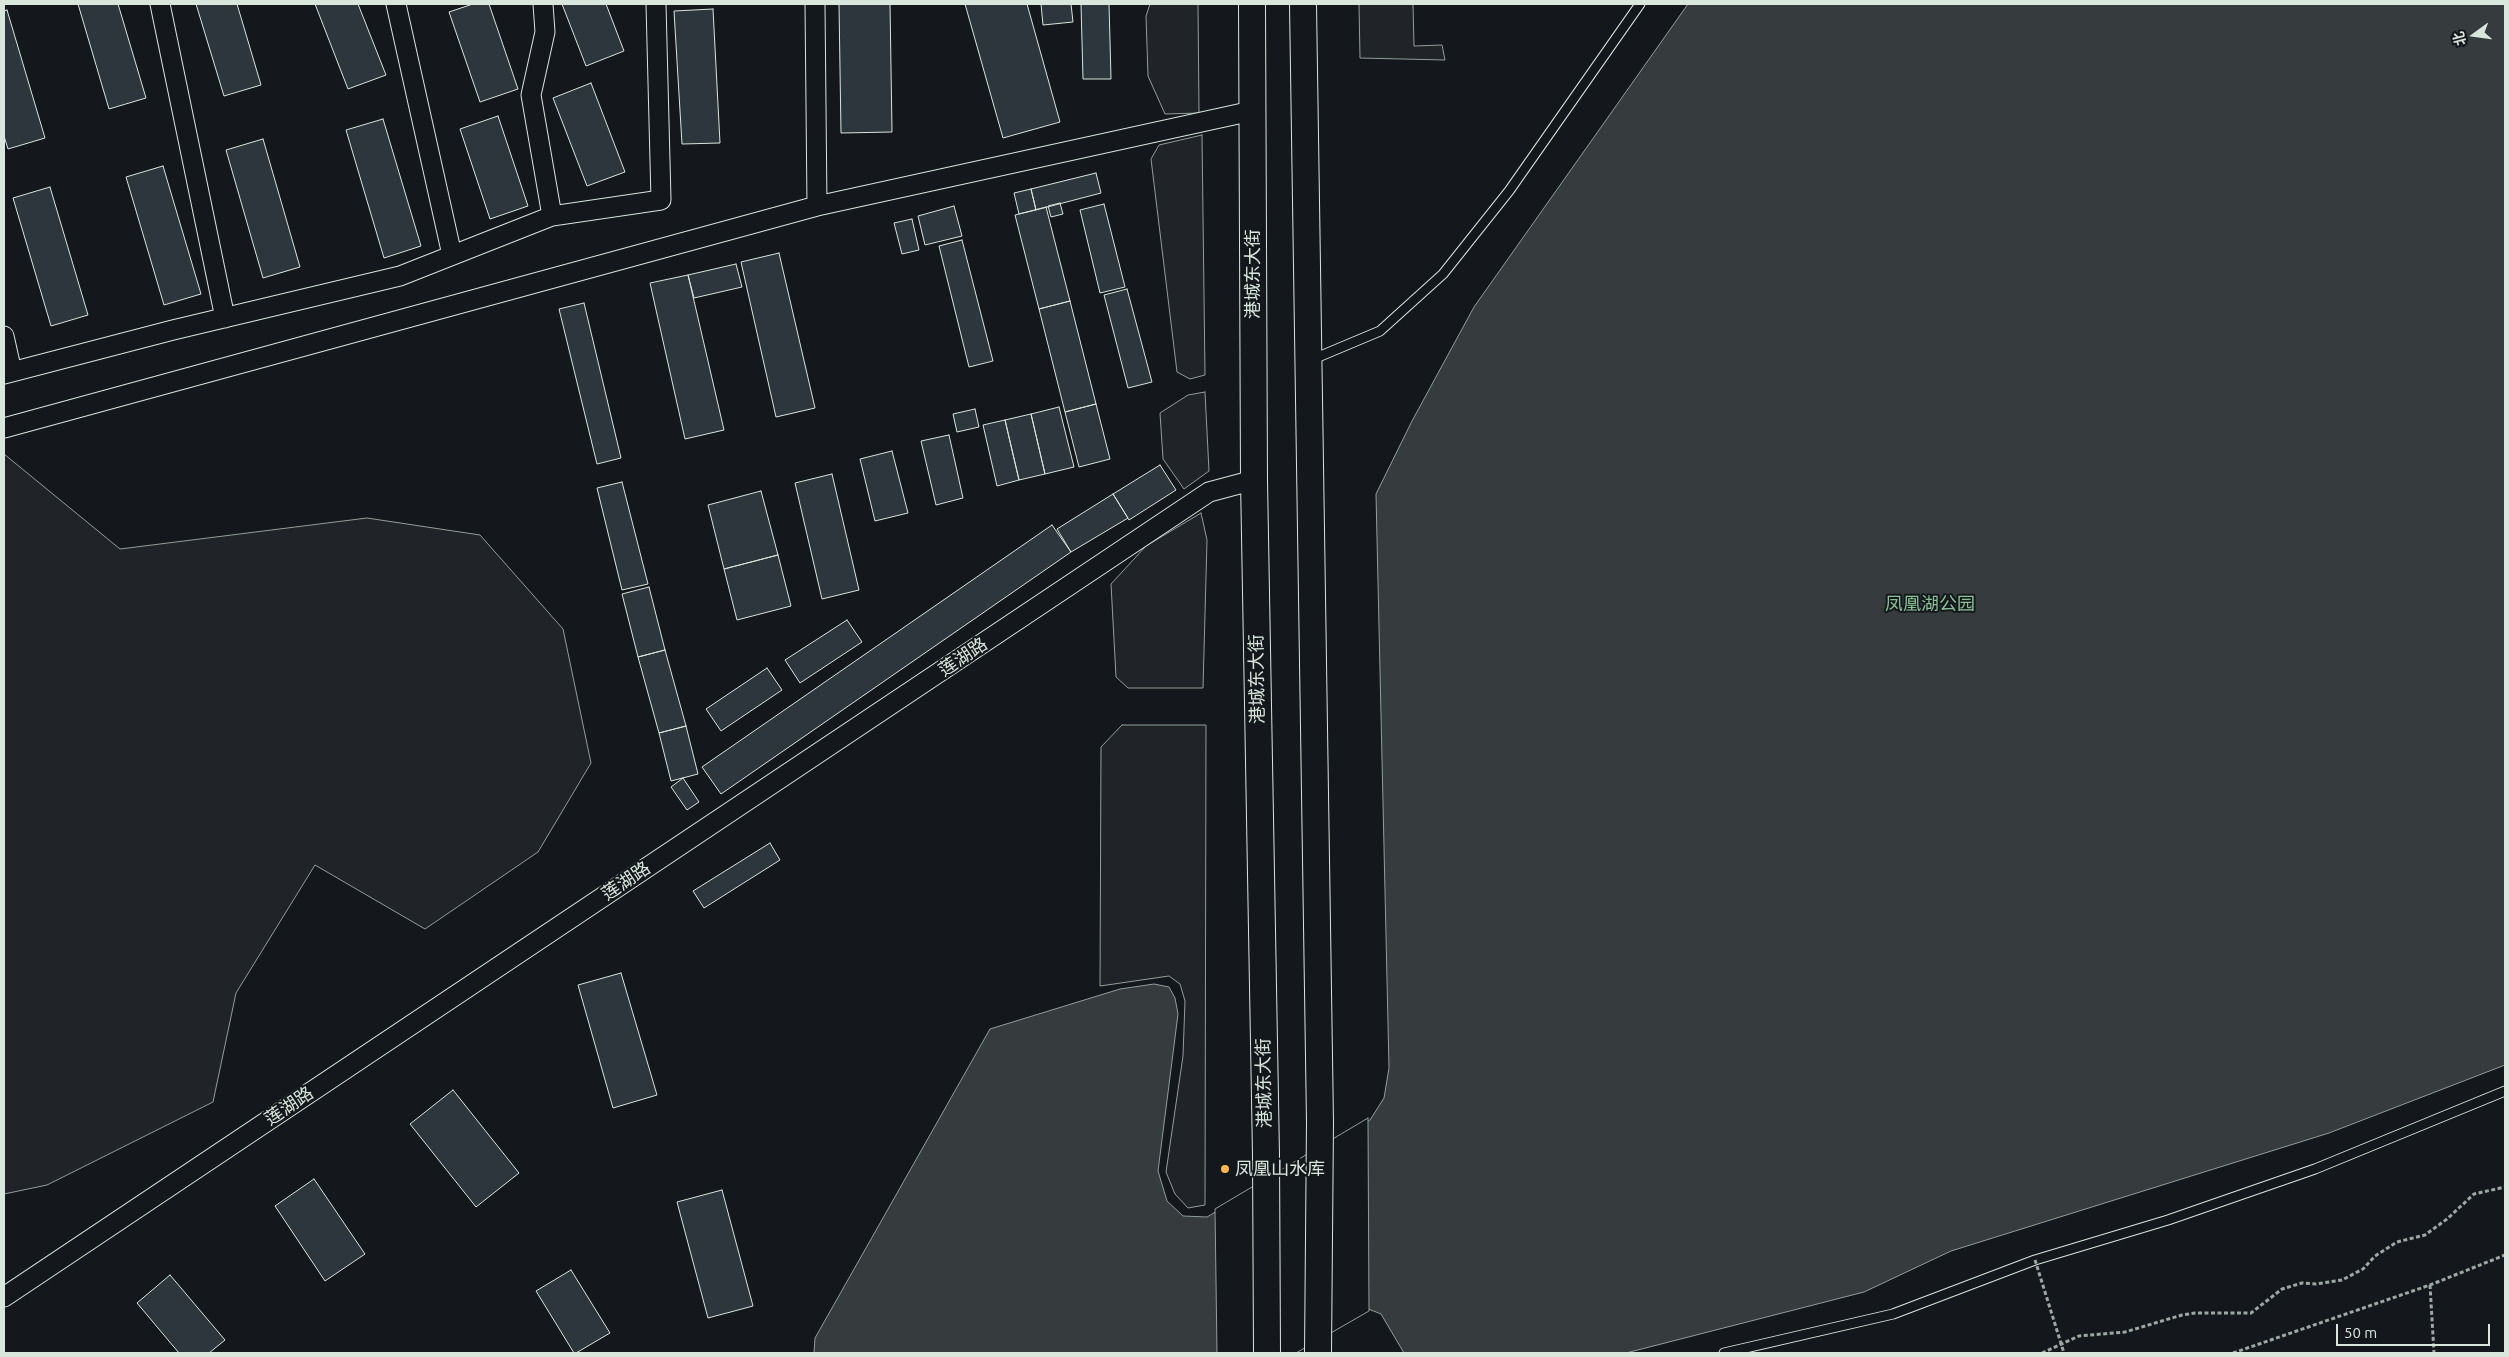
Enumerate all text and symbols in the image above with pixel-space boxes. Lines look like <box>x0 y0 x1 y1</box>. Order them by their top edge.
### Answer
north arrow <box>2449 10 2499 60</box>
text: 北 <box>2450 30 2469 47</box>
street label: 港城东大街 <box>1242 229 1264 319</box>
park label: 凤凰湖公园 <box>1885 593 1975 615</box>
street label: 莲湖路 <box>935 633 991 681</box>
street label: 港城东大街 <box>1245 634 1269 724</box>
street label: 莲湖路 <box>598 857 654 905</box>
street label: 港城东大街 <box>1252 1038 1276 1128</box>
street label: 莲湖路 <box>261 1082 317 1130</box>
place label: 凤凰山水库 <box>1235 1158 1325 1180</box>
marker: 凤凰山水库 <box>1219 1163 1231 1175</box>
scale bar <box>2339 1314 2493 1346</box>
text: 50 m <box>2344 1324 2377 1341</box>

